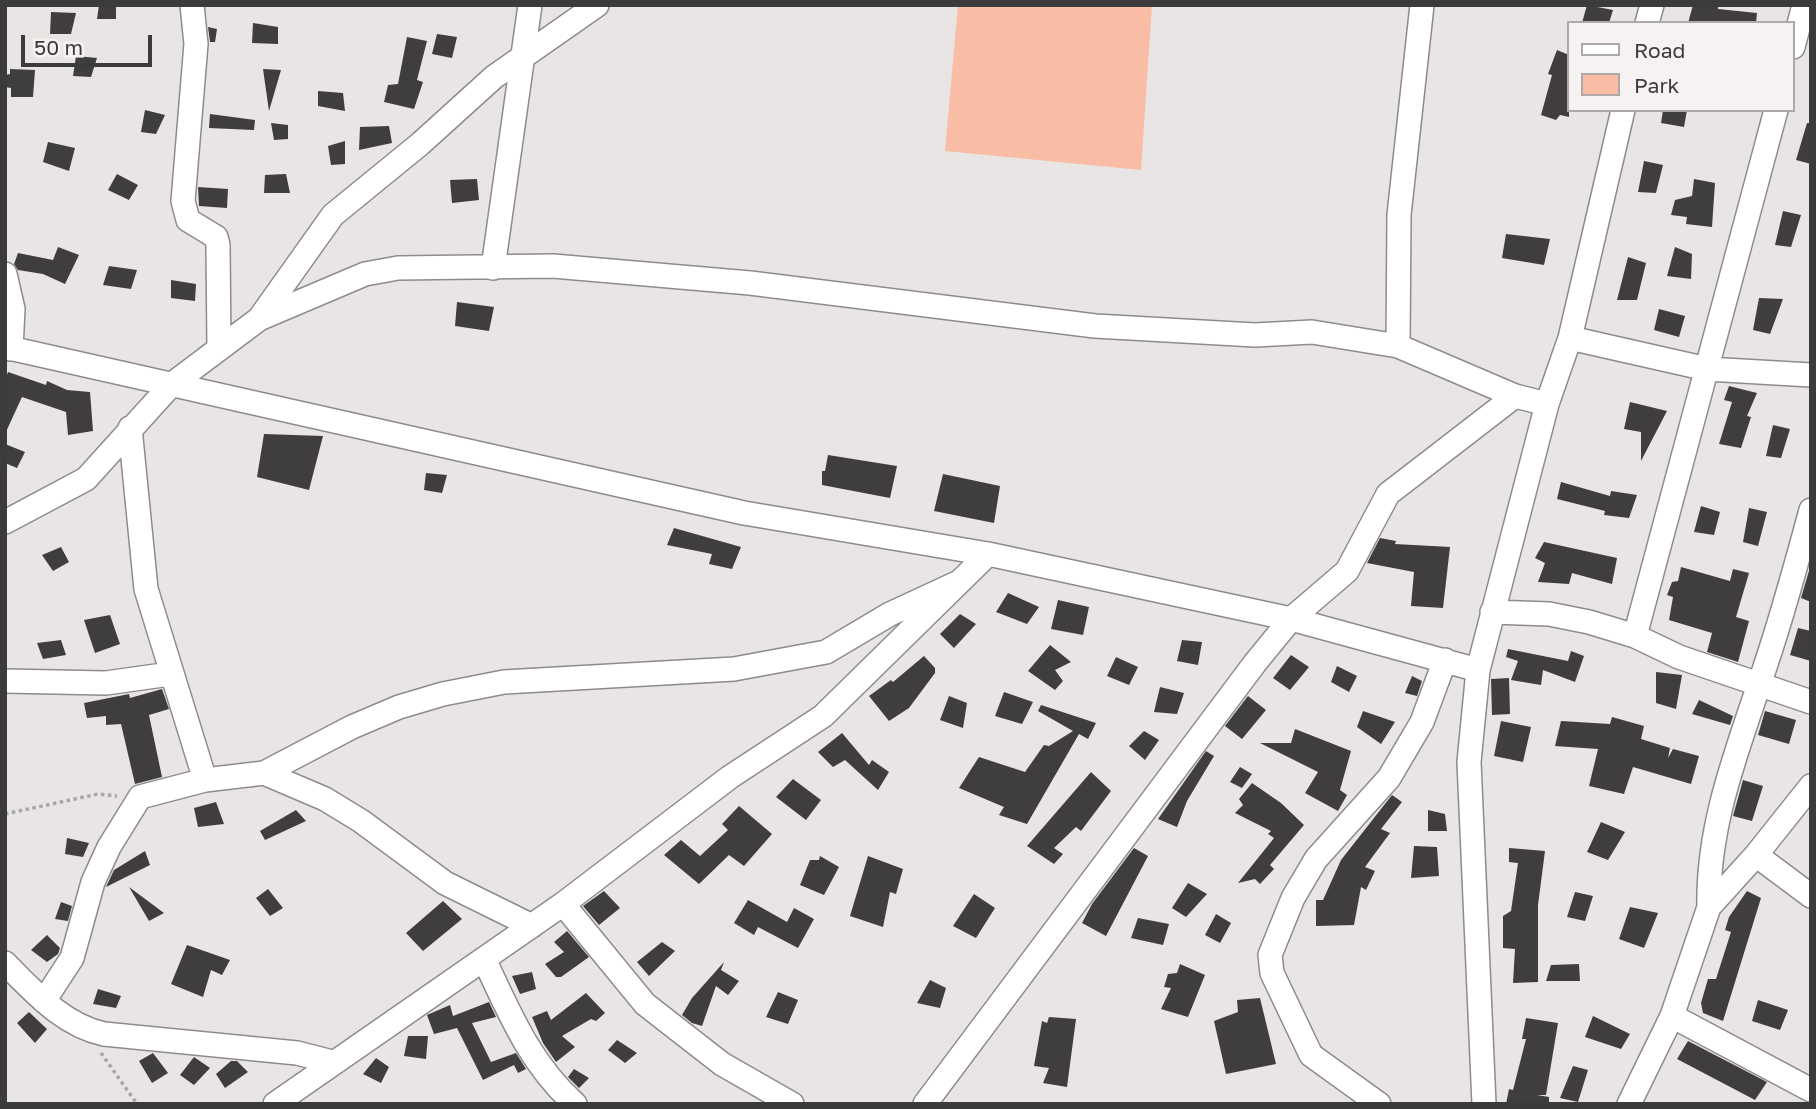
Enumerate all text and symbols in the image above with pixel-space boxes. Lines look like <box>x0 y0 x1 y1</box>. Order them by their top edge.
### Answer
scale bar <box>24 21 156 65</box>
legend <box>1568 21 1795 112</box>
text: 50 m <box>34 34 83 60</box>
text: Road <box>1634 37 1685 63</box>
text: Park <box>1634 72 1679 98</box>

